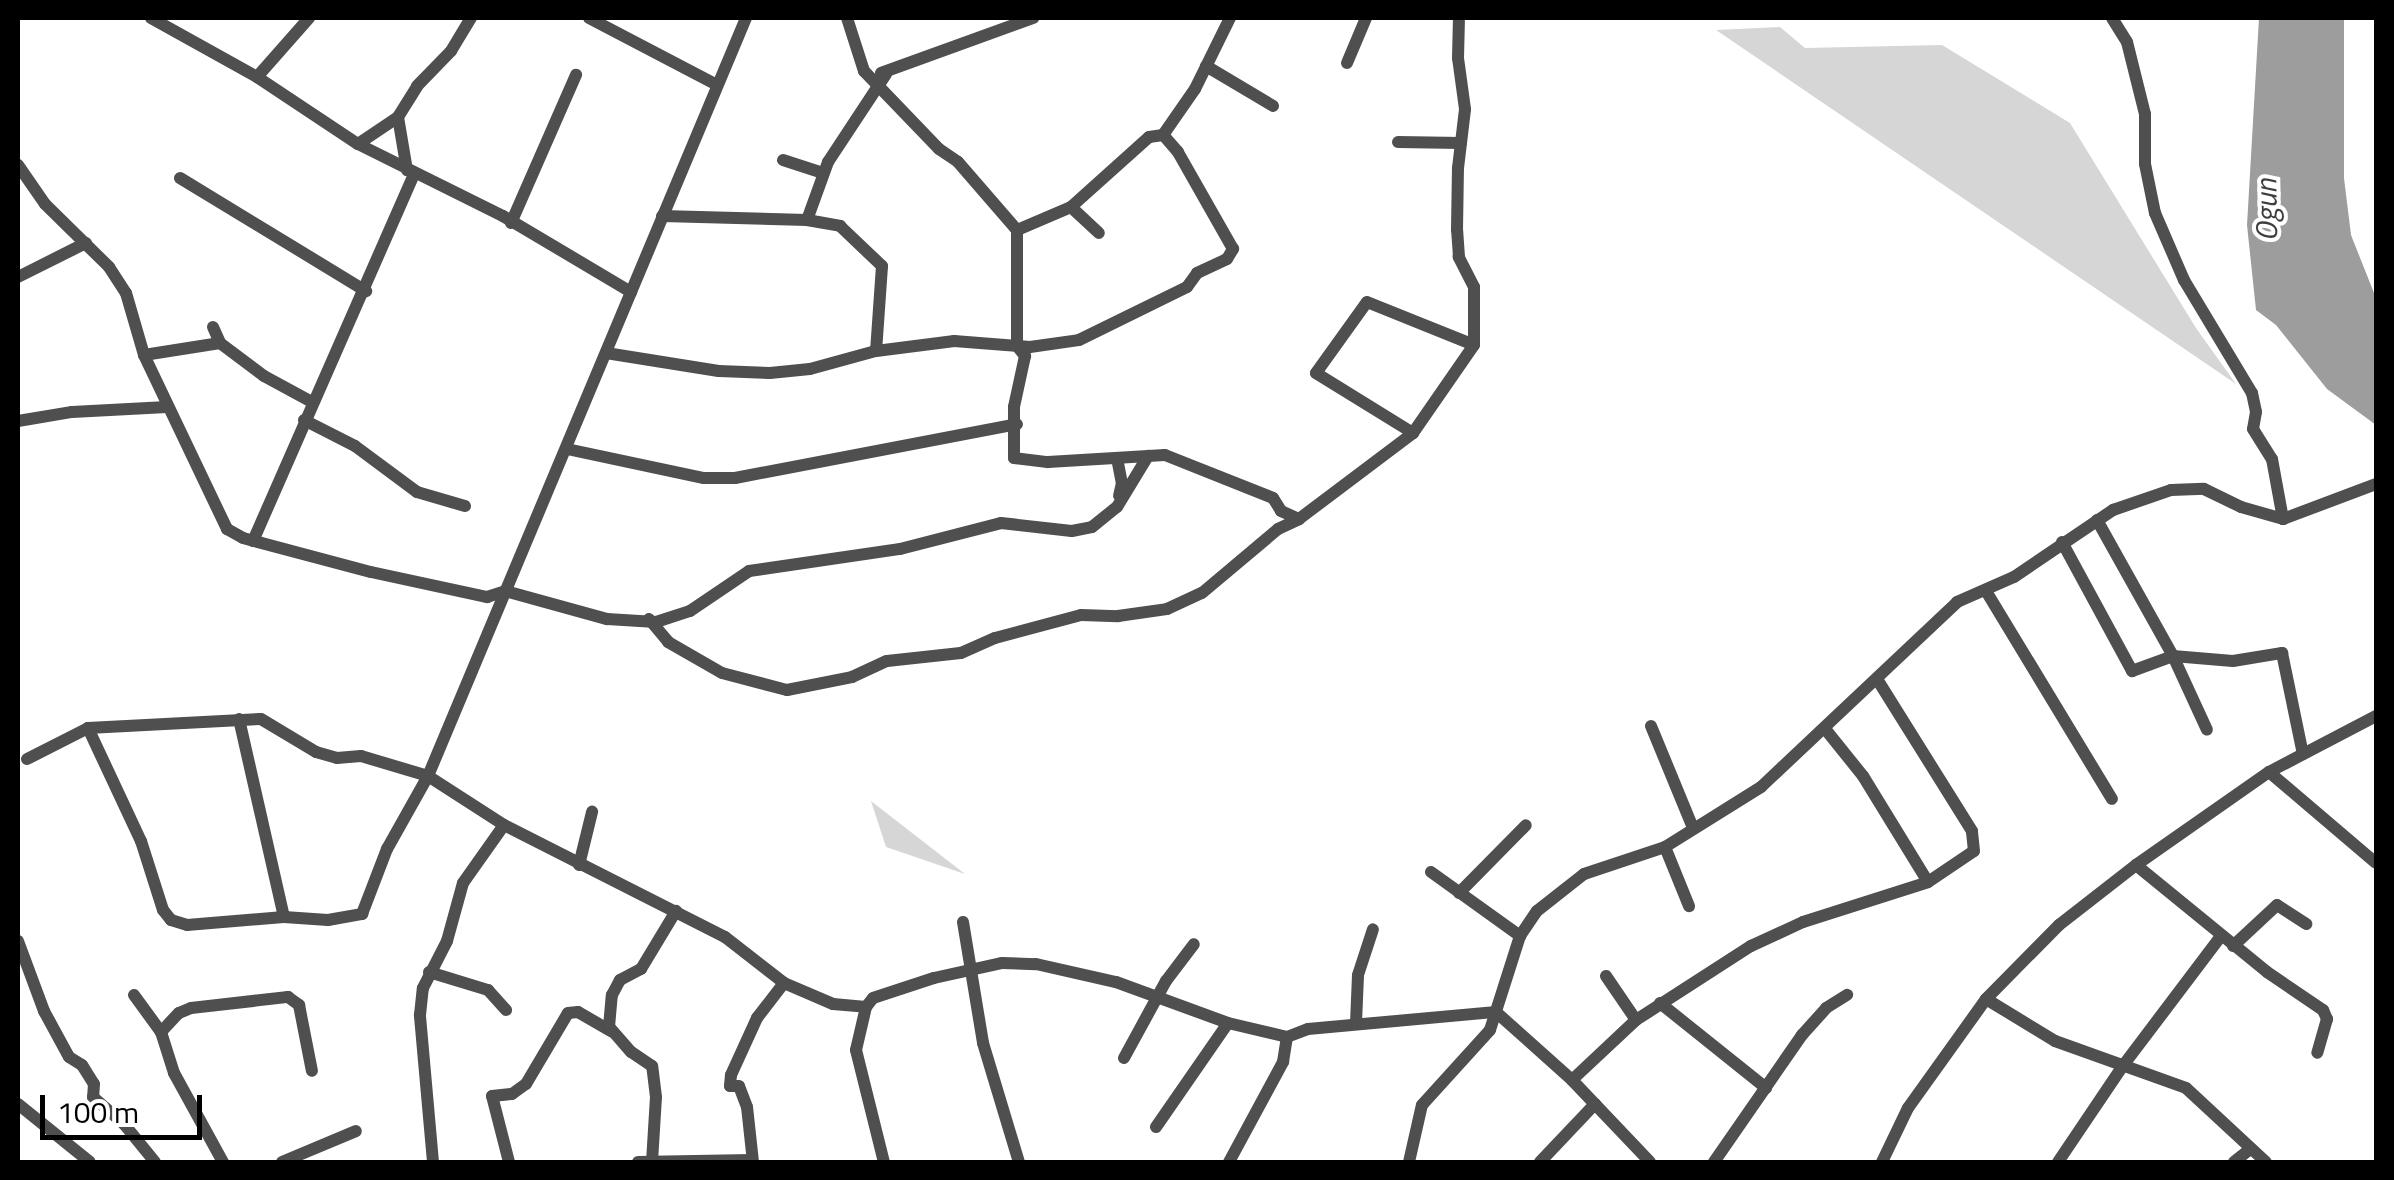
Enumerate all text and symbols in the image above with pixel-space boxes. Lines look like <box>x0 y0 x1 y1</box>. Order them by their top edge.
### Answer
water label: Ogun <box>2247 178 2285 242</box>
scale bar <box>45 1075 208 1137</box>
text: 100 m <box>57 1089 139 1135</box>

